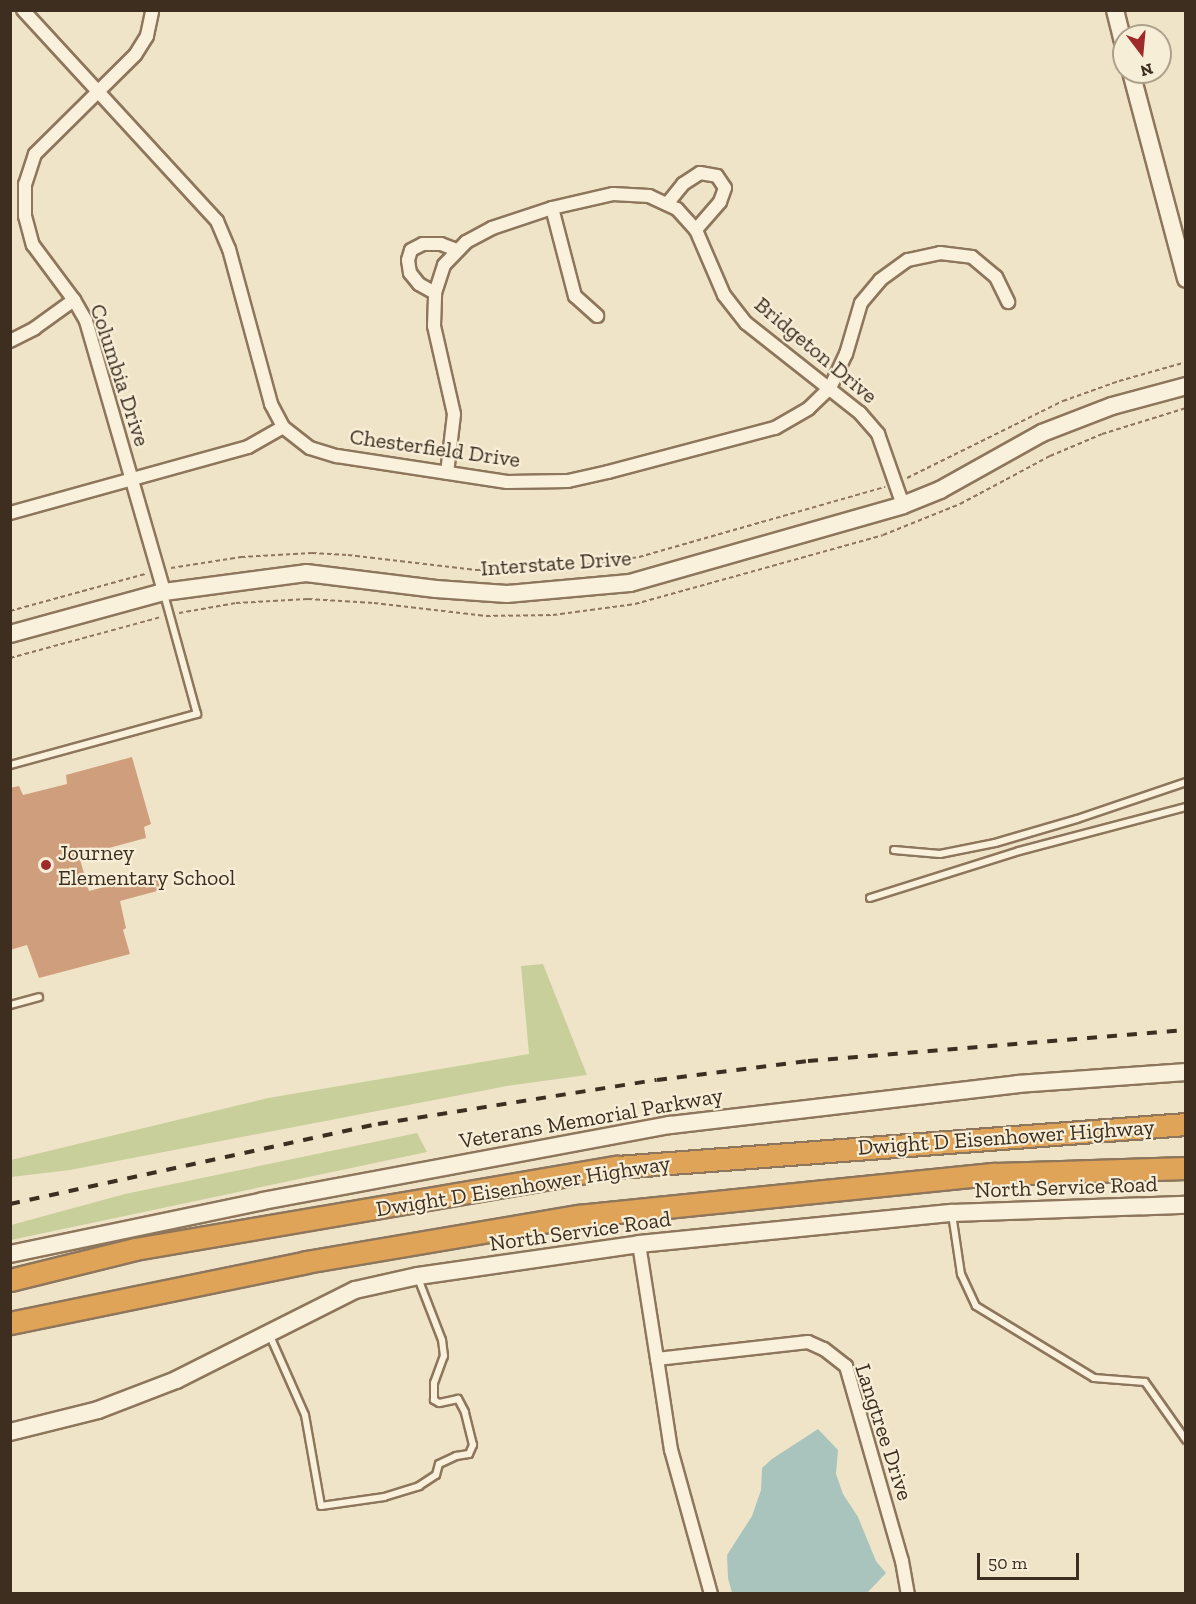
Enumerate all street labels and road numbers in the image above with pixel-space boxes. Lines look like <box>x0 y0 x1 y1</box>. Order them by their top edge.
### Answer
street label: Bridgeton Drive <box>749 291 883 409</box>
street label: Columbia Drive <box>85 301 155 449</box>
street label: Chesterfield Drive <box>348 423 522 473</box>
street label: Interstate Drive <box>480 545 632 581</box>
street label: Veterans Memorial Parkway <box>457 1082 725 1154</box>
street label: Dwight D Eisenhower Highway <box>857 1113 1155 1161</box>
street label: Dwight D Eisenhower Highway <box>374 1150 672 1222</box>
street label: North Service Road <box>974 1171 1158 1203</box>
street label: North Service Road <box>487 1205 673 1257</box>
street label: Langtree Drive <box>849 1360 919 1504</box>

